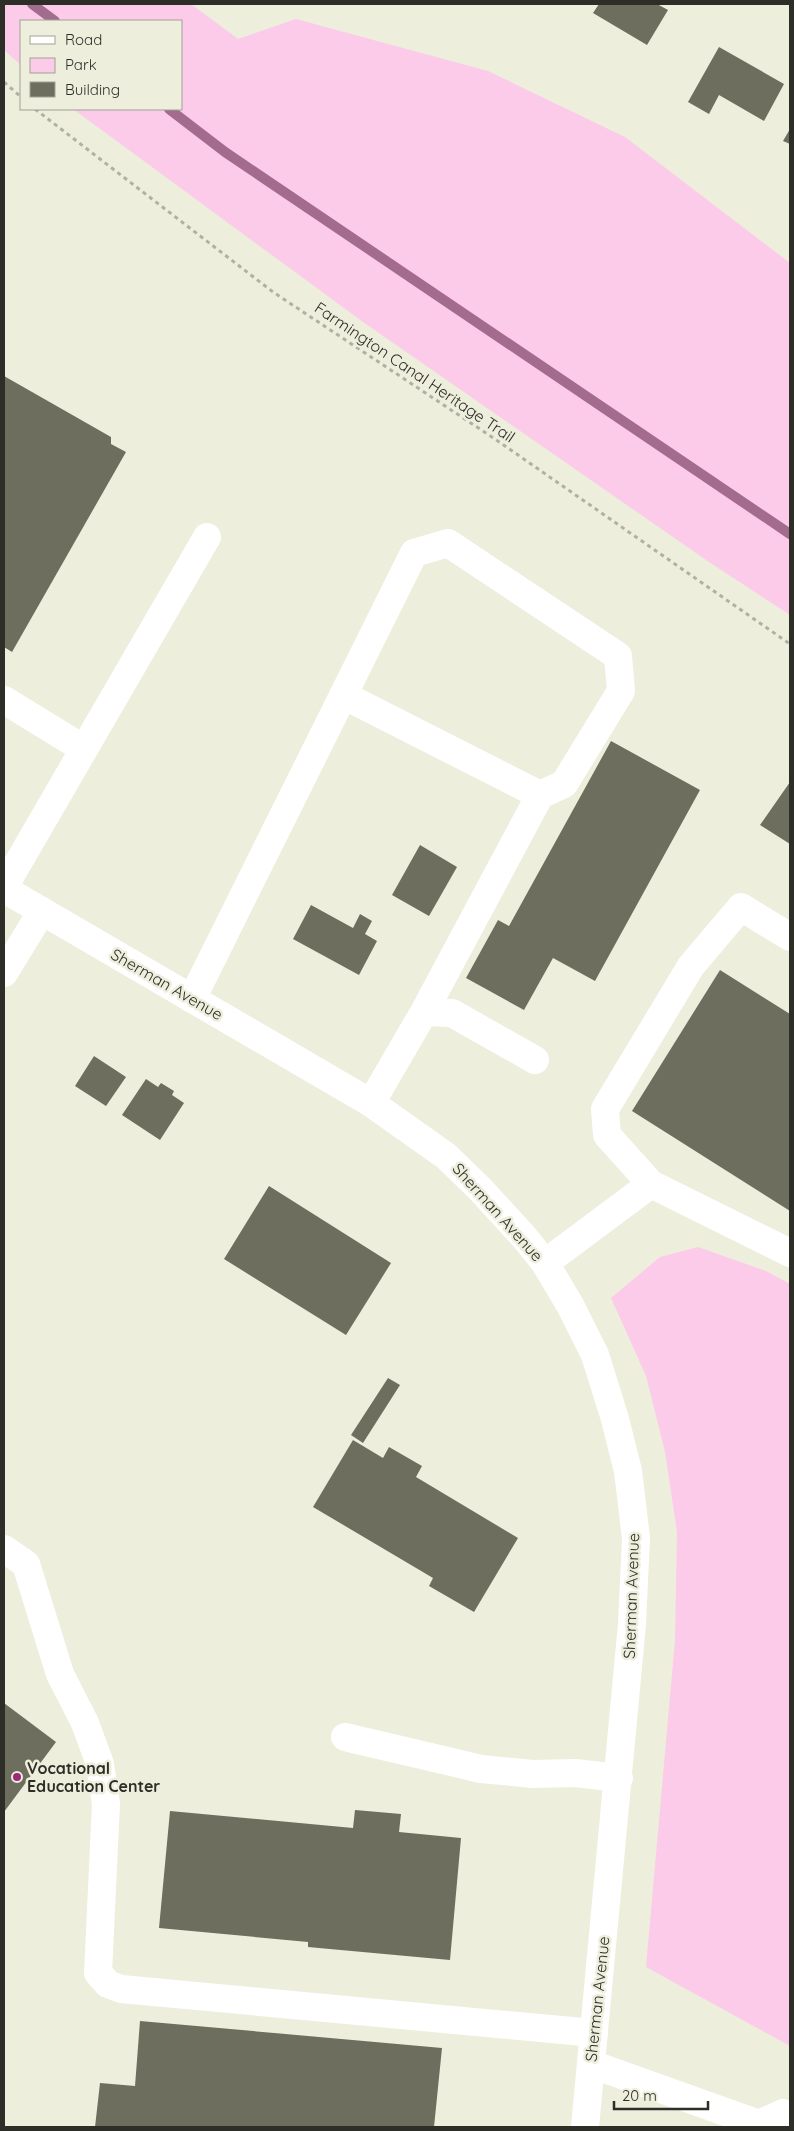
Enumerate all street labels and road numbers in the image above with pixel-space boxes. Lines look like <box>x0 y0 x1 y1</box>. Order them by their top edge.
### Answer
street label: Farmington Canal Heritage Trail <box>311 297 519 447</box>
street label: Sherman Avenue <box>107 944 227 1024</box>
street label: Sherman Avenue <box>448 1159 548 1265</box>
street label: Sherman Avenue <box>619 1533 643 1659</box>
street label: Sherman Avenue <box>580 1935 614 2063</box>

